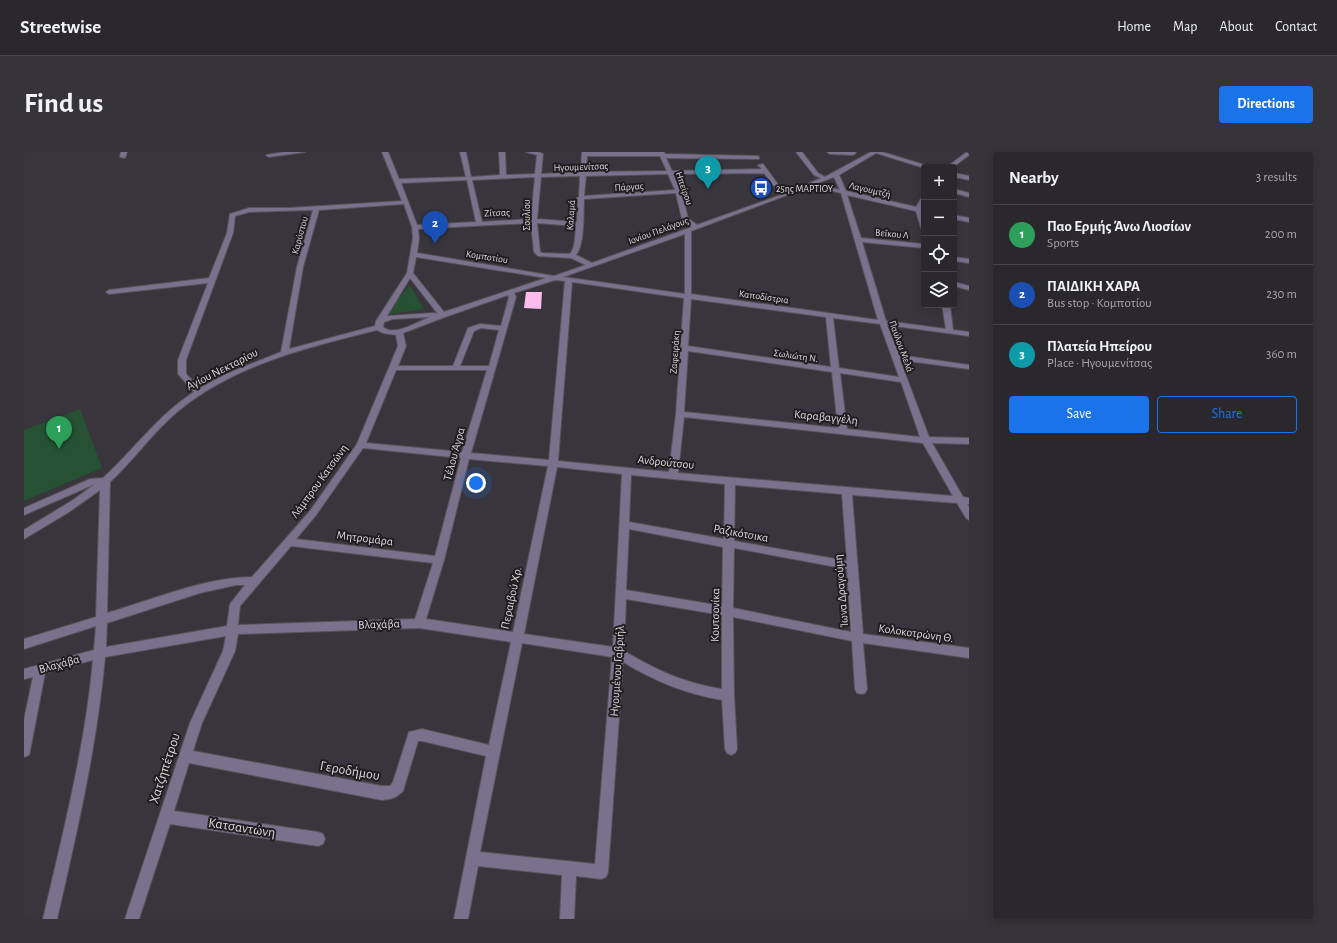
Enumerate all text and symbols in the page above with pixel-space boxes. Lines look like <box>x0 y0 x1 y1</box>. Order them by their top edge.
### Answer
text: Streetwise <box>20 18 101 37</box>
text: Home <box>1117 20 1151 34</box>
text: Map <box>1173 20 1197 34</box>
text: About <box>1219 20 1253 34</box>
text: Contact <box>1275 20 1317 34</box>
button: Directions <box>1219 86 1313 123</box>
text: Find us <box>24 90 103 118</box>
pin: 3 <box>695 156 721 189</box>
street label: Ηγουμενίτσας <box>554 161 609 173</box>
map controls <box>921 164 957 308</box>
button: + <box>921 164 957 200</box>
text: Nearby <box>1009 169 1059 186</box>
street label: Ηπείρου <box>674 170 694 206</box>
text: 3 results <box>1256 171 1297 184</box>
bus stop icon: 25ης ΜΑΡΤΙΟΥ <box>748 175 774 201</box>
street label: Λαγουμτζή <box>848 180 892 200</box>
street label: Πάργας <box>614 181 644 193</box>
place label: 25ης ΜΑΡΤΙΟΥ <box>776 184 834 194</box>
street label: Σουλίου <box>522 199 532 231</box>
street label: Καλαμά <box>565 199 577 231</box>
button: − <box>921 200 957 236</box>
street label: Ζίτσας <box>484 208 510 218</box>
pin: 2 <box>422 211 448 244</box>
street label: Καρύστου <box>290 215 310 255</box>
street label: Ιονίου Πελάγους <box>627 215 690 246</box>
text: Παο Ερμής Άνω Λιοσίων <box>1047 219 1191 234</box>
street label: Βεΐκου Λ <box>875 228 909 240</box>
text: 1 <box>1020 228 1024 241</box>
text: 200 m <box>1265 228 1297 241</box>
button: locate <box>921 236 957 272</box>
text: Sports <box>1047 237 1079 250</box>
street label: Κομποτίου <box>465 249 509 265</box>
button: layers <box>921 272 957 308</box>
text: ΠΑΙΔΙΚΗ ΧΑΡΑ <box>1047 279 1140 294</box>
text: 2 <box>1019 288 1025 301</box>
text: 230 m <box>1266 288 1297 301</box>
street label: Καποδίστρια <box>738 289 789 305</box>
text: Bus stop · Κομποτίου <box>1047 297 1152 310</box>
street label: Παύλου Μελά <box>887 319 915 373</box>
street label: Ζαφειράκη <box>668 330 681 374</box>
text: Πλατεία Ηπείρου <box>1047 339 1152 354</box>
street label: Αγίου Νεκταρίου <box>184 346 260 392</box>
street label: Σωλιώτη Ν. <box>773 348 819 364</box>
text: 3 <box>1019 348 1025 361</box>
text: 360 m <box>1266 348 1297 361</box>
text: Place · Ηγουμενίτσας <box>1047 357 1152 370</box>
button: Save <box>1009 396 1149 433</box>
button: Share <box>1157 396 1297 433</box>
street label: Καραβαγγέλη <box>794 408 858 426</box>
pin: 1 <box>46 416 72 449</box>
street label: Τέλου Άγρα <box>441 426 467 482</box>
street label: Λάμπρου Κατσώνη <box>288 442 350 520</box>
street label: Ανδρούτσου <box>637 453 695 471</box>
your location <box>466 473 486 493</box>
street label: Ραζικότσικα <box>712 522 769 545</box>
street label: Μητρομάρα <box>336 529 394 547</box>
street label: Ίωνα Δραγούμη <box>832 554 850 628</box>
street label: Περαιβού Χρ. <box>499 566 523 630</box>
street label: Κουτσονίκα <box>709 588 721 642</box>
street label: Βλαχάβα <box>358 617 400 631</box>
street label: Κολοκοτρώνη Θ. <box>878 622 954 644</box>
street label: Ηγουμένου Γαβριήλ <box>608 624 626 717</box>
street label: Βλαχάβα <box>37 653 81 675</box>
street label: Χατζηπέτρου <box>147 731 183 805</box>
street label: Γεροδήμου <box>319 759 381 783</box>
street label: Κατσαντώνη <box>207 816 276 840</box>

